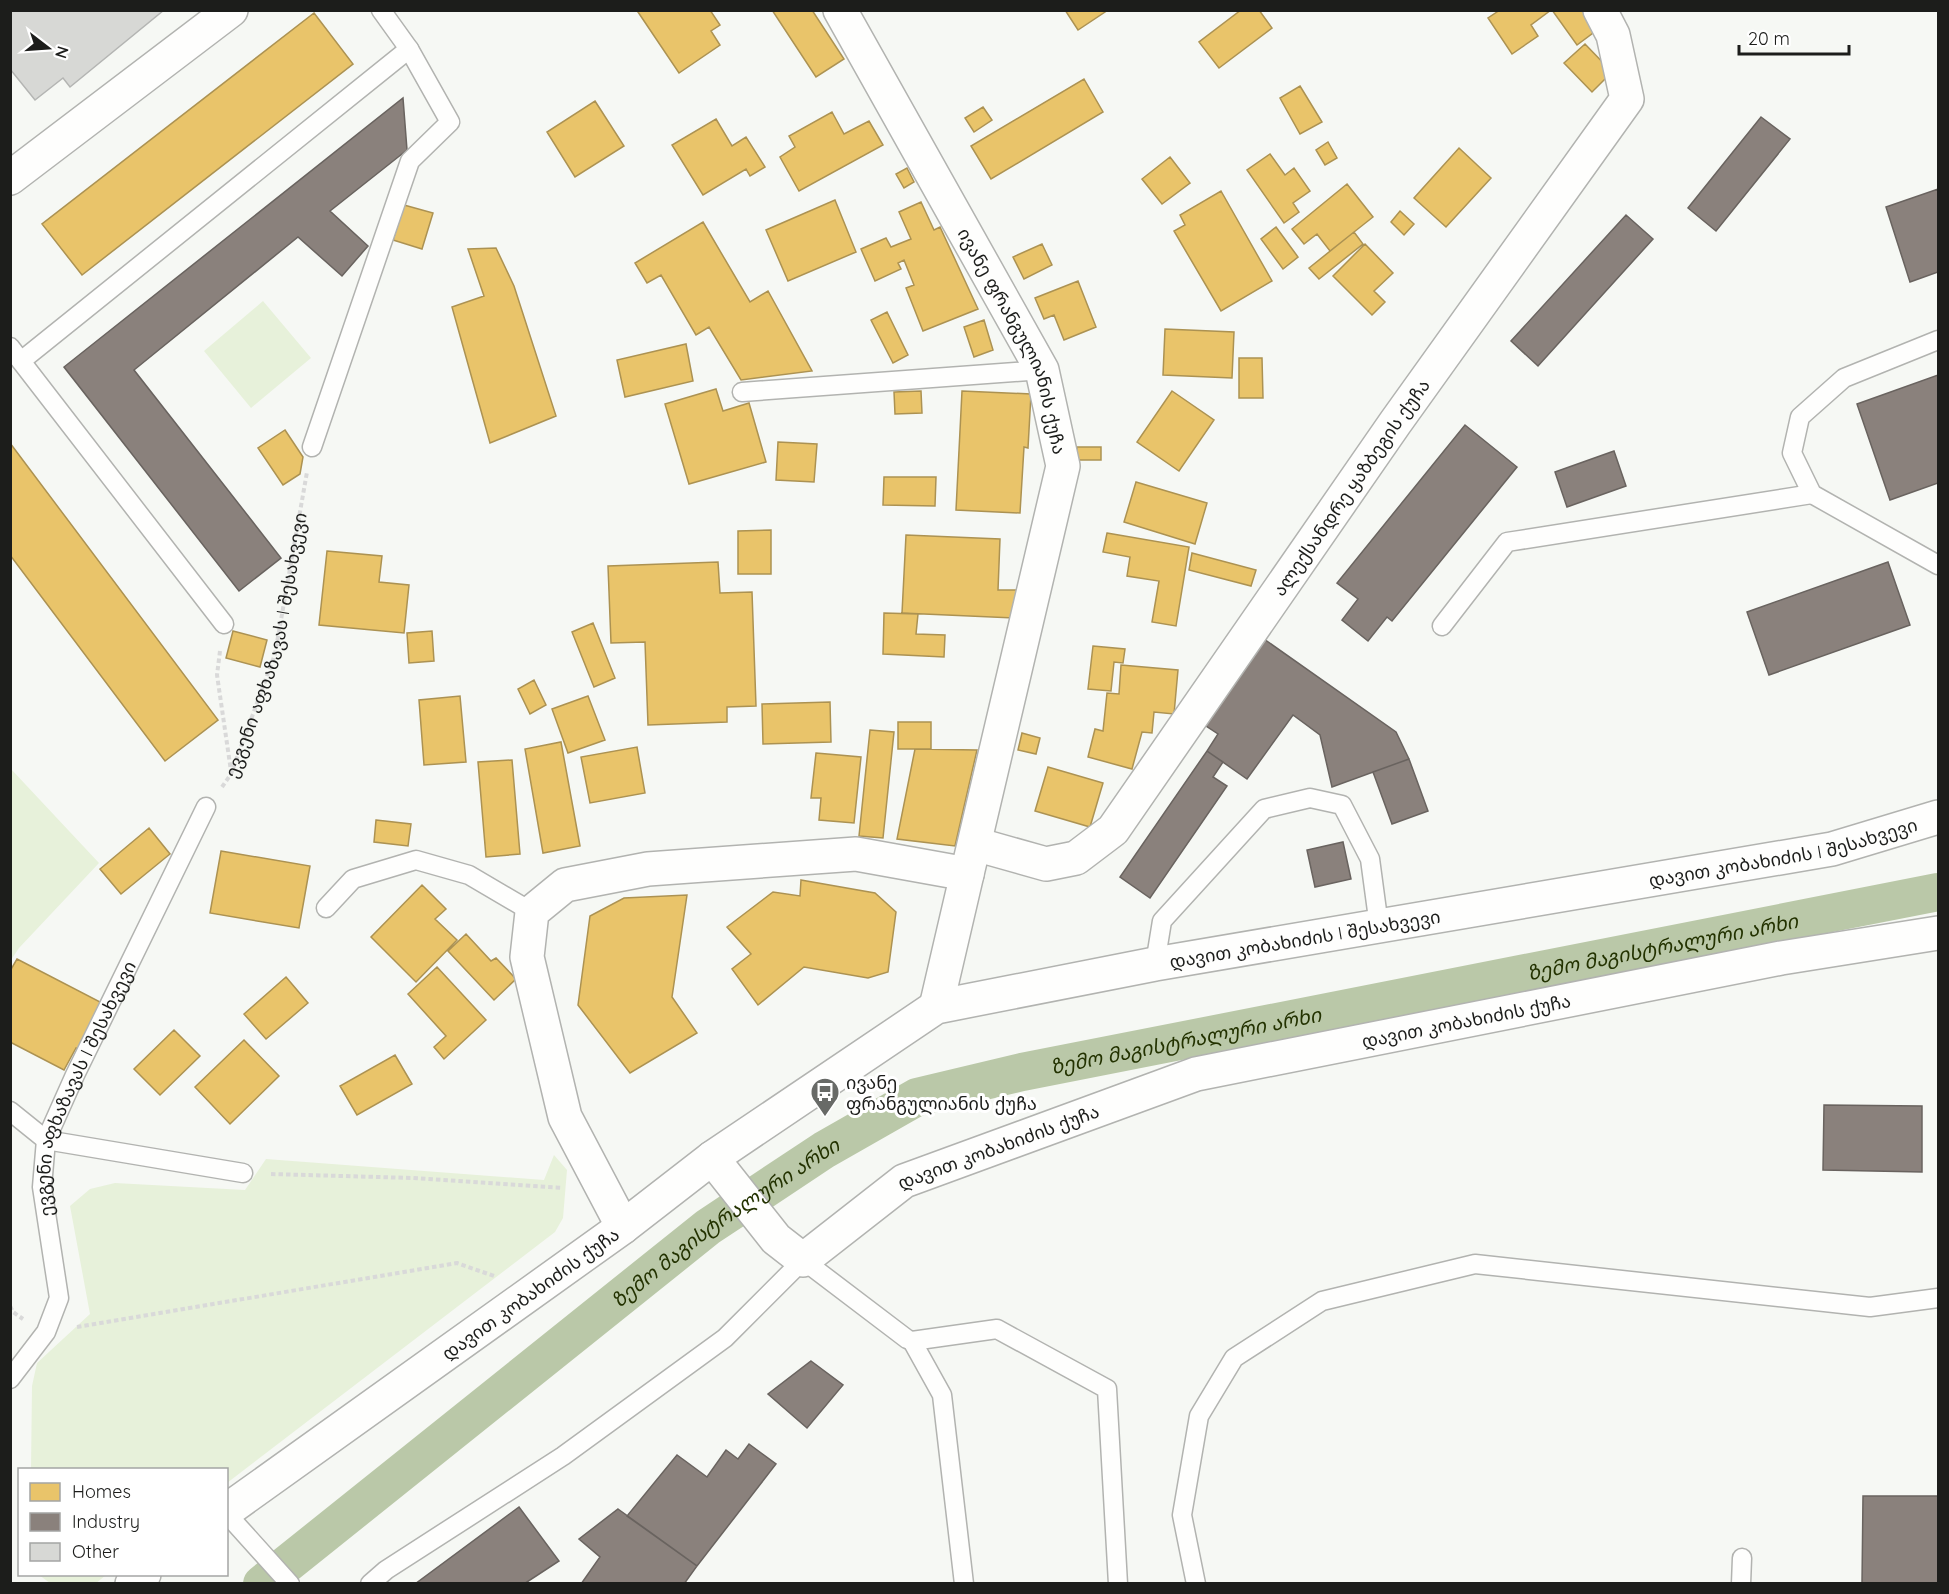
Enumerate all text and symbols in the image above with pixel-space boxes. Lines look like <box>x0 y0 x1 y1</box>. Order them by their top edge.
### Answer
north arrow <box>18 18 78 78</box>
scale bar <box>1739 18 1848 56</box>
text: 20 m <box>1748 27 1790 50</box>
text: N <box>51 44 74 61</box>
street label: ივანე ფრანგულიანის ქუჩა <box>953 224 1072 456</box>
street label: ალექსანდრე ყაზბეგის ქუჩა <box>1267 374 1434 600</box>
street label: ევგენი აფხაზავას I შესახვევი <box>219 511 311 781</box>
street label: დავით კობახიძის I შესახვევი <box>1647 812 1920 891</box>
street label: დავით კობახიძის I შესახვევი <box>1168 904 1442 973</box>
water label: ზემო მაგისტრალური არხი <box>1525 907 1801 985</box>
street label: ევგენი აფხაზავას I შესახვევი <box>30 957 141 1219</box>
street label: დავით კობახიძის ქუჩა <box>1360 988 1573 1052</box>
water label: ზემო მაგისტრალური არხი <box>1048 1001 1324 1079</box>
place label: ივანე ფრანგულიანის ქუჩა <box>846 1071 1037 1115</box>
bus stop icon: ივანე ფრანგულიანის ქუჩა <box>809 1076 841 1118</box>
street label: დავით კობახიძის ქუჩა <box>894 1099 1102 1194</box>
water label: ზემო მაგისტრალური არხი <box>606 1131 845 1312</box>
street label: დავით კობახიძის ქუჩა <box>437 1222 623 1365</box>
legend <box>18 1468 228 1576</box>
text: Homes <box>72 1480 131 1503</box>
text: Industry <box>72 1510 140 1533</box>
text: Other <box>72 1540 119 1563</box>

